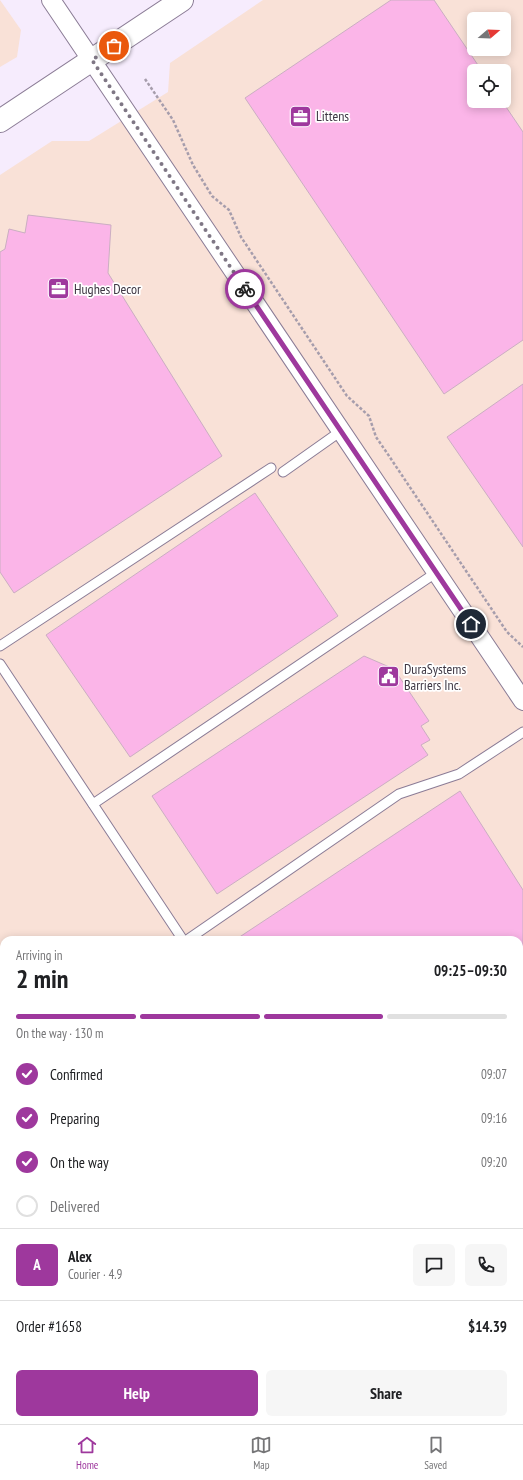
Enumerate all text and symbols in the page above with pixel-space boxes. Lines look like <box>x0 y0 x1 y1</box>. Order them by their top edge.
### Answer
north arrow <box>467 12 511 56</box>
map controls <box>467 12 511 108</box>
pin <box>97 29 131 63</box>
icon: bag <box>103 35 125 57</box>
button: locate <box>467 64 511 108</box>
office icon: Littens <box>287 103 313 129</box>
place label: Littens <box>316 107 349 125</box>
courier <box>225 269 265 309</box>
office icon: Hughes Decor <box>46 276 72 302</box>
icon: bike <box>234 278 256 300</box>
place label: Hughes Decor <box>74 280 141 298</box>
pin <box>454 607 488 641</box>
icon: home <box>460 613 482 635</box>
place label: DuraSystems Barriers Inc. <box>404 660 466 694</box>
public building icon: DuraSystems Barriers Inc. <box>375 664 401 690</box>
text: Arriving in <box>16 947 63 964</box>
text: 09:25–09:30 <box>434 961 507 980</box>
text: 2 min <box>16 962 69 995</box>
text: On the way · 130 m <box>16 1025 103 1042</box>
icon: check <box>16 1063 38 1085</box>
text: Confirmed <box>50 1065 103 1084</box>
text: 09:07 <box>481 1066 507 1083</box>
icon: check <box>16 1107 38 1129</box>
text: Preparing <box>50 1109 100 1128</box>
text: 09:16 <box>481 1110 507 1127</box>
icon: check <box>16 1151 38 1173</box>
text: On the way <box>50 1153 109 1172</box>
text: 09:20 <box>481 1154 507 1171</box>
text: Delivered <box>50 1197 100 1216</box>
button: chat <box>413 1244 455 1286</box>
button: phone <box>465 1244 507 1286</box>
text: Alex <box>68 1247 92 1266</box>
text: A <box>33 1255 41 1274</box>
text: Courier · 4.9 <box>68 1266 122 1283</box>
text: Order #1658 <box>16 1317 82 1336</box>
text: $14.39 <box>468 1317 507 1336</box>
button: Help <box>16 1370 258 1416</box>
button: Share <box>266 1370 507 1416</box>
tab: Home <box>76 1434 98 1472</box>
tab: Map <box>250 1434 272 1472</box>
tab: Saved <box>424 1434 447 1472</box>

